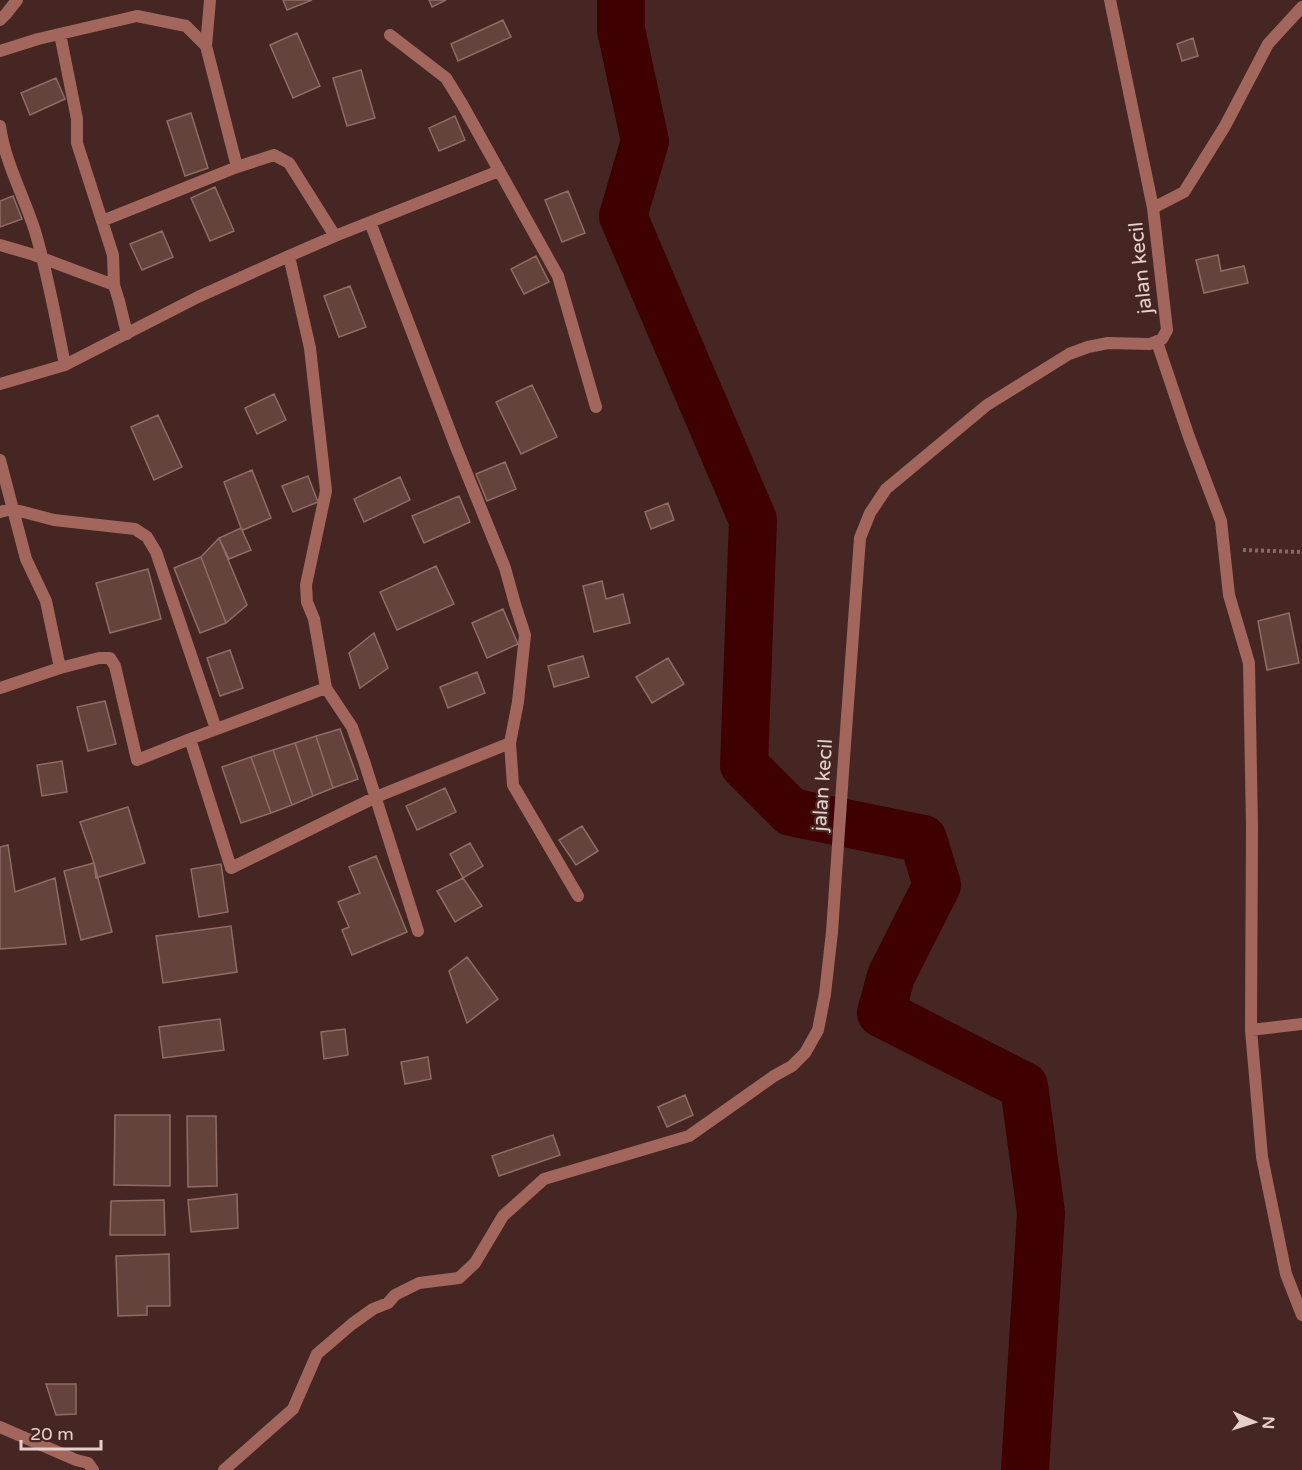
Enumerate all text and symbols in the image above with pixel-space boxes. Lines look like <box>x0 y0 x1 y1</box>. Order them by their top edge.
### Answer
street label: jalan kecil <box>1124 221 1158 316</box>
street label: jalan kecil <box>808 738 838 833</box>
north arrow <box>1224 1392 1284 1452</box>
scale bar <box>21 1413 100 1451</box>
text: N <box>1258 1416 1278 1430</box>
text: 20 m <box>30 1423 74 1445</box>

